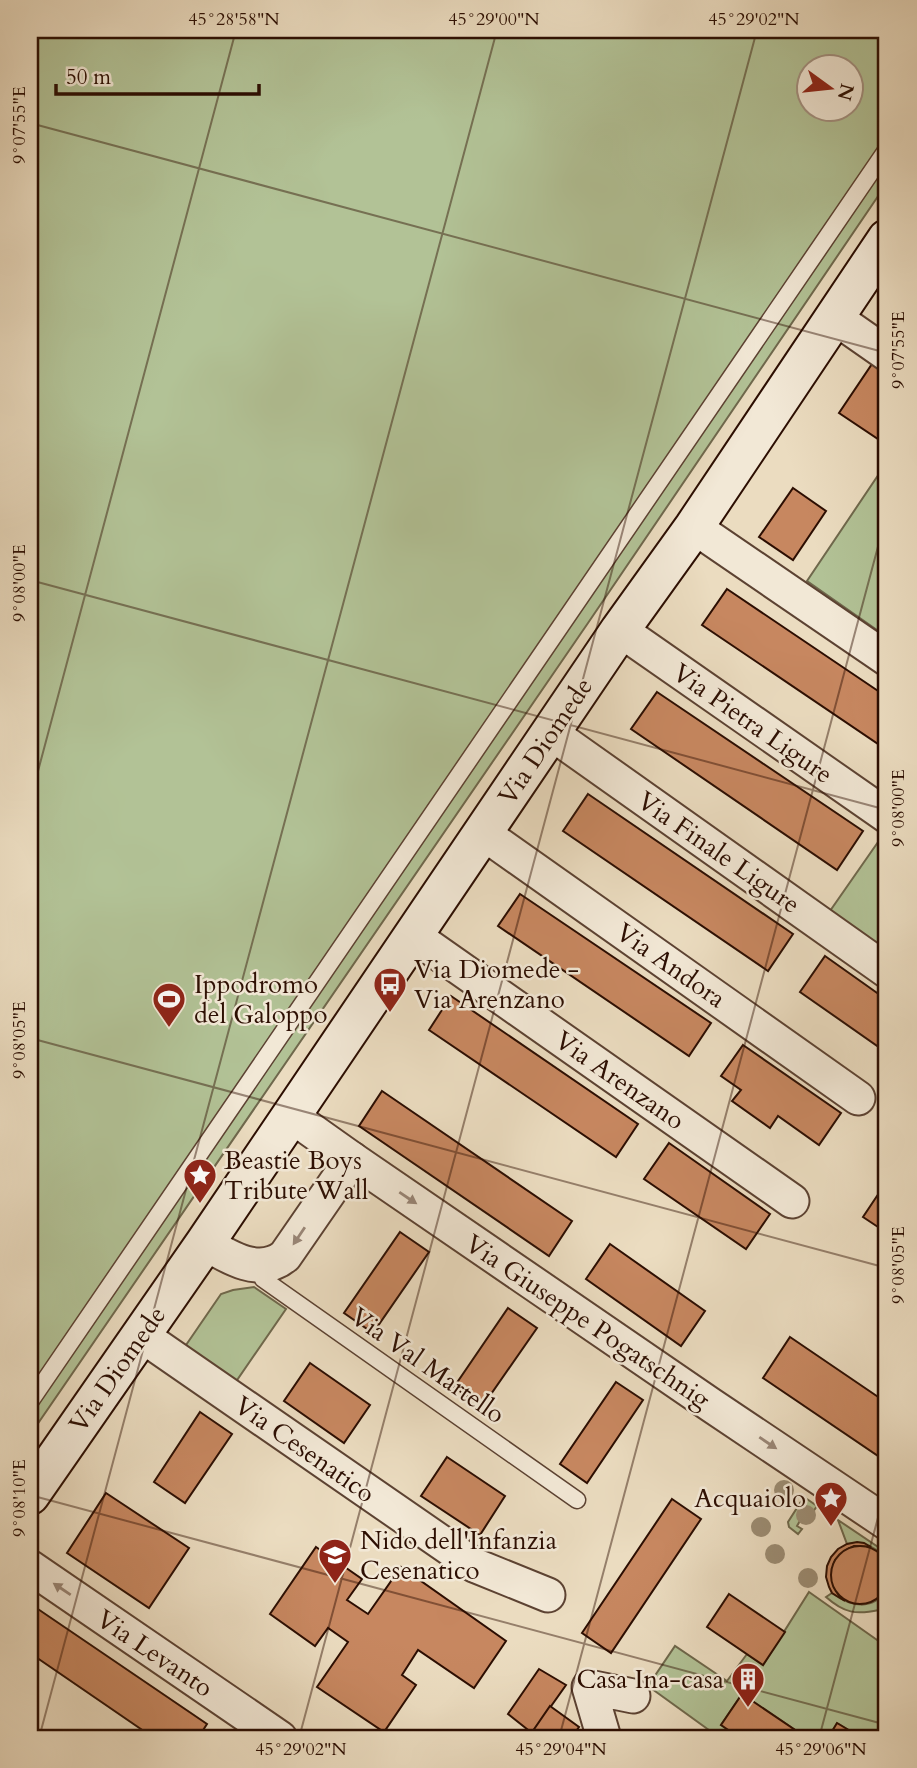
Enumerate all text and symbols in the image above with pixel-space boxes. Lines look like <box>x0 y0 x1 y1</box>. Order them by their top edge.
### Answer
text: 45°28'58"N <box>188 7 280 32</box>
text: 45°29'00"N <box>448 7 540 32</box>
text: 45°29'02"N <box>708 7 800 32</box>
scale bar <box>56 52 259 96</box>
north arrow <box>794 52 864 122</box>
text: 50 m <box>66 63 111 92</box>
text: N <box>831 81 860 104</box>
text: 9°07'55"E <box>7 86 32 164</box>
text: 9°07'55"E <box>886 311 911 389</box>
text: 9°08'00"E <box>7 544 32 622</box>
street label: Via Pietra Ligure <box>666 655 840 792</box>
street label: Via Diomede <box>490 671 601 812</box>
text: 9°08'00"E <box>886 769 911 847</box>
street label: Via Finale Ligure <box>630 783 807 922</box>
street label: Via Andora <box>609 915 733 1016</box>
place label: Via Diomede - Via Arenzano <box>414 952 579 1017</box>
bus stop icon: Via Diomede - Via Arenzano <box>371 965 409 1014</box>
place label: Ippodromo del Galoppo <box>194 967 327 1032</box>
sports icon: Ippodromo del Galoppo <box>150 980 188 1029</box>
text: 9°08'05"E <box>7 1001 32 1079</box>
street label: Via Arenzano <box>548 1023 692 1138</box>
place label: Beastie Boys Tribute Wall <box>224 1143 369 1208</box>
place icon: Beastie Boys Tribute Wall <box>181 1156 219 1205</box>
one-way arrow <box>399 1191 417 1205</box>
street label: Via Giuseppe Pogatschnig <box>458 1226 718 1417</box>
text: 9°08'05"E <box>886 1226 911 1304</box>
one-way arrow <box>292 1227 306 1245</box>
street label: Via Diomede <box>61 1299 174 1439</box>
street label: Via Val Martello <box>344 1299 512 1432</box>
street label: Via Cesenatico <box>227 1388 382 1511</box>
one-way arrow <box>758 1436 777 1449</box>
text: 9°08'10"E <box>7 1459 32 1537</box>
place icon: Acquaiolo <box>812 1479 850 1528</box>
place label: Acquaiolo <box>694 1481 806 1516</box>
place label: Nido dell'Infanzia Cesenatico <box>360 1523 557 1588</box>
school or university icon: Nido dell'Infanzia Cesenatico <box>316 1536 354 1585</box>
one-way arrow <box>53 1582 71 1596</box>
street label: Via Levanto <box>90 1602 220 1705</box>
building icon: Casa Ina-casa <box>729 1660 767 1709</box>
place label: Casa Ina-casa <box>576 1662 724 1697</box>
text: 45°29'02"N <box>255 1737 347 1762</box>
text: 45°29'04"N <box>515 1737 607 1762</box>
text: 45°29'06"N <box>775 1737 867 1762</box>

